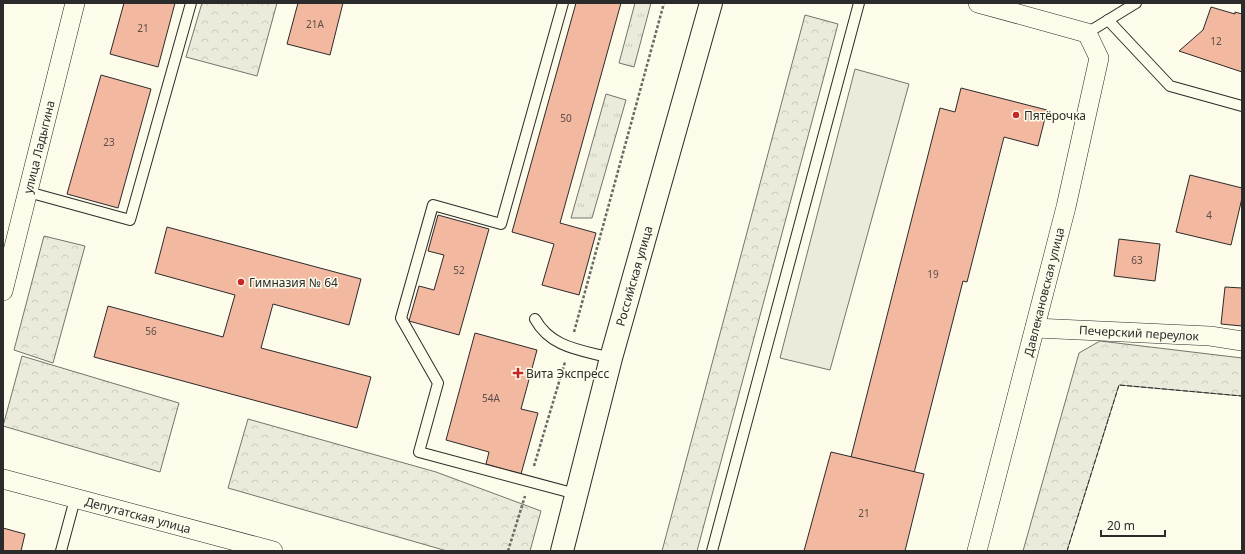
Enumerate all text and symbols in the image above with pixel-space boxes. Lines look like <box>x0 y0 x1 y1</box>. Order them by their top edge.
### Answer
house number: 21А <box>306 17 325 31</box>
house number: 21 <box>137 21 149 35</box>
house number: 12 <box>1210 34 1222 48</box>
street label: улица Ладыгина <box>19 99 59 195</box>
place label: Пятёрочка <box>1024 107 1086 124</box>
marker: Пятёрочка <box>1011 110 1021 120</box>
house number: 50 <box>560 111 572 125</box>
house number: 23 <box>103 135 115 149</box>
house number: 4 <box>1206 208 1212 222</box>
street label: Российская улица <box>612 224 656 328</box>
street label: Давлекановская улица <box>1020 226 1068 358</box>
house number: 63 <box>1131 253 1143 267</box>
house number: 52 <box>453 263 465 277</box>
house number: 19 <box>927 267 939 281</box>
place label: Гимназия № 64 <box>249 274 338 291</box>
marker: Гимназия № 64 <box>236 277 246 287</box>
street label: Печерский переулок <box>1079 321 1200 345</box>
house number: 56 <box>145 324 157 338</box>
place label: Вита Экспресс <box>526 365 609 382</box>
marker: Вита Экспресс <box>513 368 523 378</box>
house number: 54А <box>482 391 501 405</box>
street label: Депутатская улица <box>83 493 193 537</box>
house number: 21 <box>858 506 870 520</box>
scale bar <box>1101 512 1165 538</box>
text: 20 m <box>1107 517 1135 534</box>

